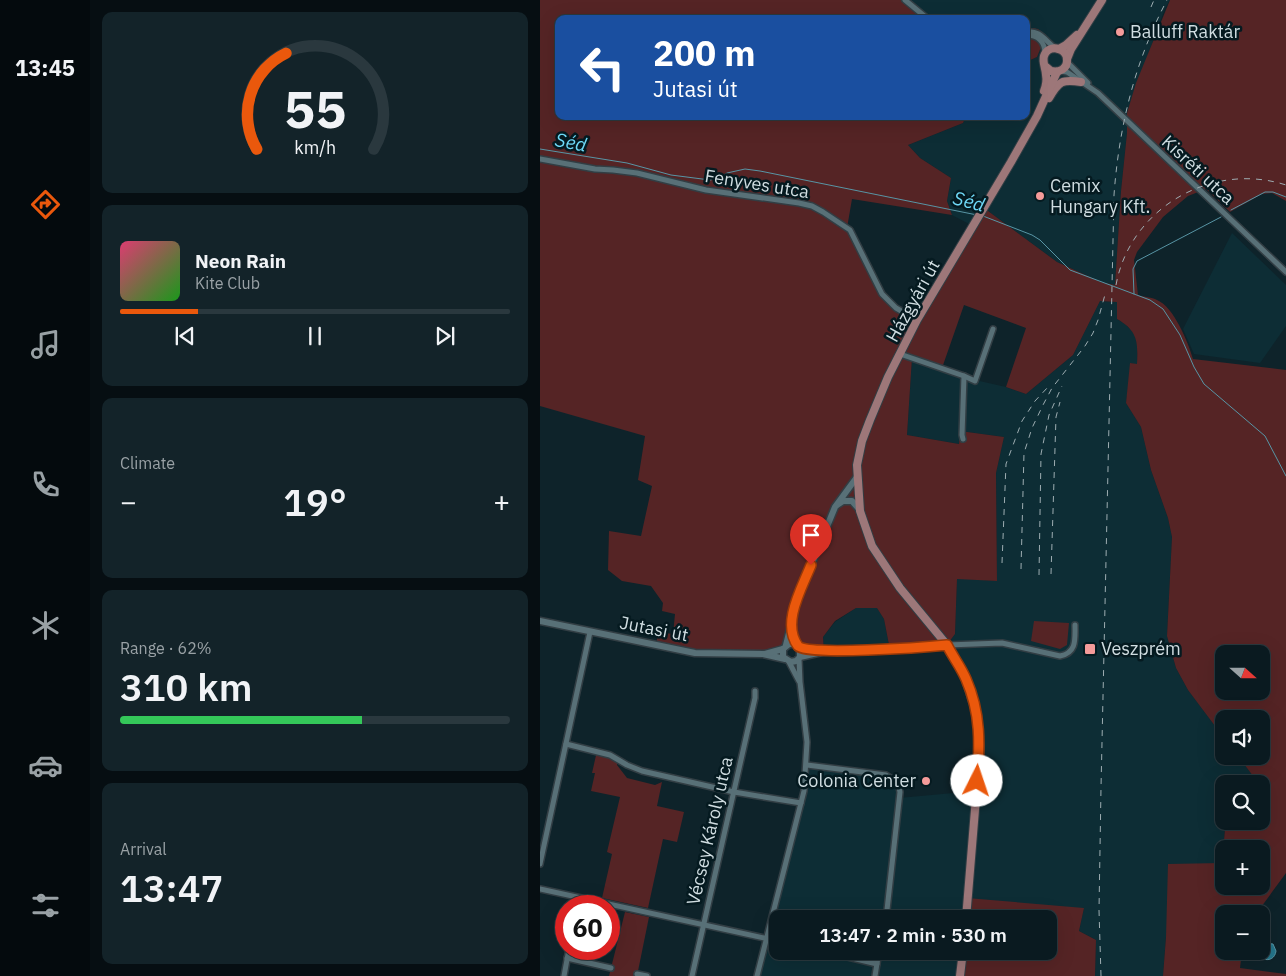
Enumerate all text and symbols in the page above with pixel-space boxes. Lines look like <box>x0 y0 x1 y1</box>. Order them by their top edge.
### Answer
place label: Balluff Raktár <box>1130 20 1240 43</box>
marker: Balluff Raktár <box>1114 26 1126 38</box>
text: 200 m <box>653 30 756 76</box>
icon: left <box>570 35 635 100</box>
text: 13:45 <box>15 53 75 82</box>
text: Jutasi út <box>653 74 738 103</box>
text: 55 <box>284 75 346 142</box>
water label: Séd <box>553 127 590 157</box>
street label: Kisréti utca <box>1157 130 1240 209</box>
text: km/h <box>294 136 336 159</box>
street label: Fenyves utca <box>703 164 811 203</box>
place label: Cemix Hungary Kft. <box>1050 174 1150 218</box>
water label: Séd <box>951 185 988 217</box>
icon: directions <box>28 187 63 222</box>
marker: Cemix Hungary Kft. <box>1034 190 1046 202</box>
text: Neon Rain <box>195 249 286 273</box>
street label: Házgyári út <box>881 256 945 346</box>
text: Kite Club <box>195 273 260 293</box>
icon: previous <box>171 322 199 350</box>
icon: pause <box>301 322 329 350</box>
icon: next <box>431 322 459 350</box>
icon: music <box>28 327 63 362</box>
text: Climate <box>120 453 175 473</box>
icon: phone <box>28 467 63 502</box>
text: 19° <box>283 477 347 526</box>
text: − <box>120 483 137 520</box>
text: + <box>493 483 510 520</box>
pin <box>790 514 832 565</box>
icon: arrive <box>797 521 825 549</box>
icon: climate <box>28 608 63 643</box>
street label: Jutasi út <box>618 611 690 646</box>
place label: Veszprém <box>1101 637 1181 660</box>
text: Range · 62% <box>120 638 212 658</box>
marker: Veszprém <box>1083 642 1097 656</box>
north arrow <box>1215 645 1270 700</box>
map controls <box>1215 645 1270 960</box>
text: 310 km <box>120 662 252 711</box>
button: sound <box>1215 710 1270 765</box>
icon: car <box>28 748 63 783</box>
street label: Vécsey Károly utca <box>681 754 738 907</box>
position arrow <box>950 754 1002 806</box>
place label: Colonia Center <box>797 769 916 792</box>
marker: Colonia Center <box>920 775 932 787</box>
button: search <box>1215 775 1270 830</box>
text: Arrival <box>120 839 167 859</box>
button: + <box>1215 840 1270 895</box>
text: 13:47 <box>120 863 223 912</box>
icon: filters <box>28 888 63 923</box>
speed limit sign: 60 <box>555 895 620 960</box>
button: − <box>1215 905 1270 960</box>
text: 13:47 · 2 min · 530 m <box>819 923 1007 947</box>

